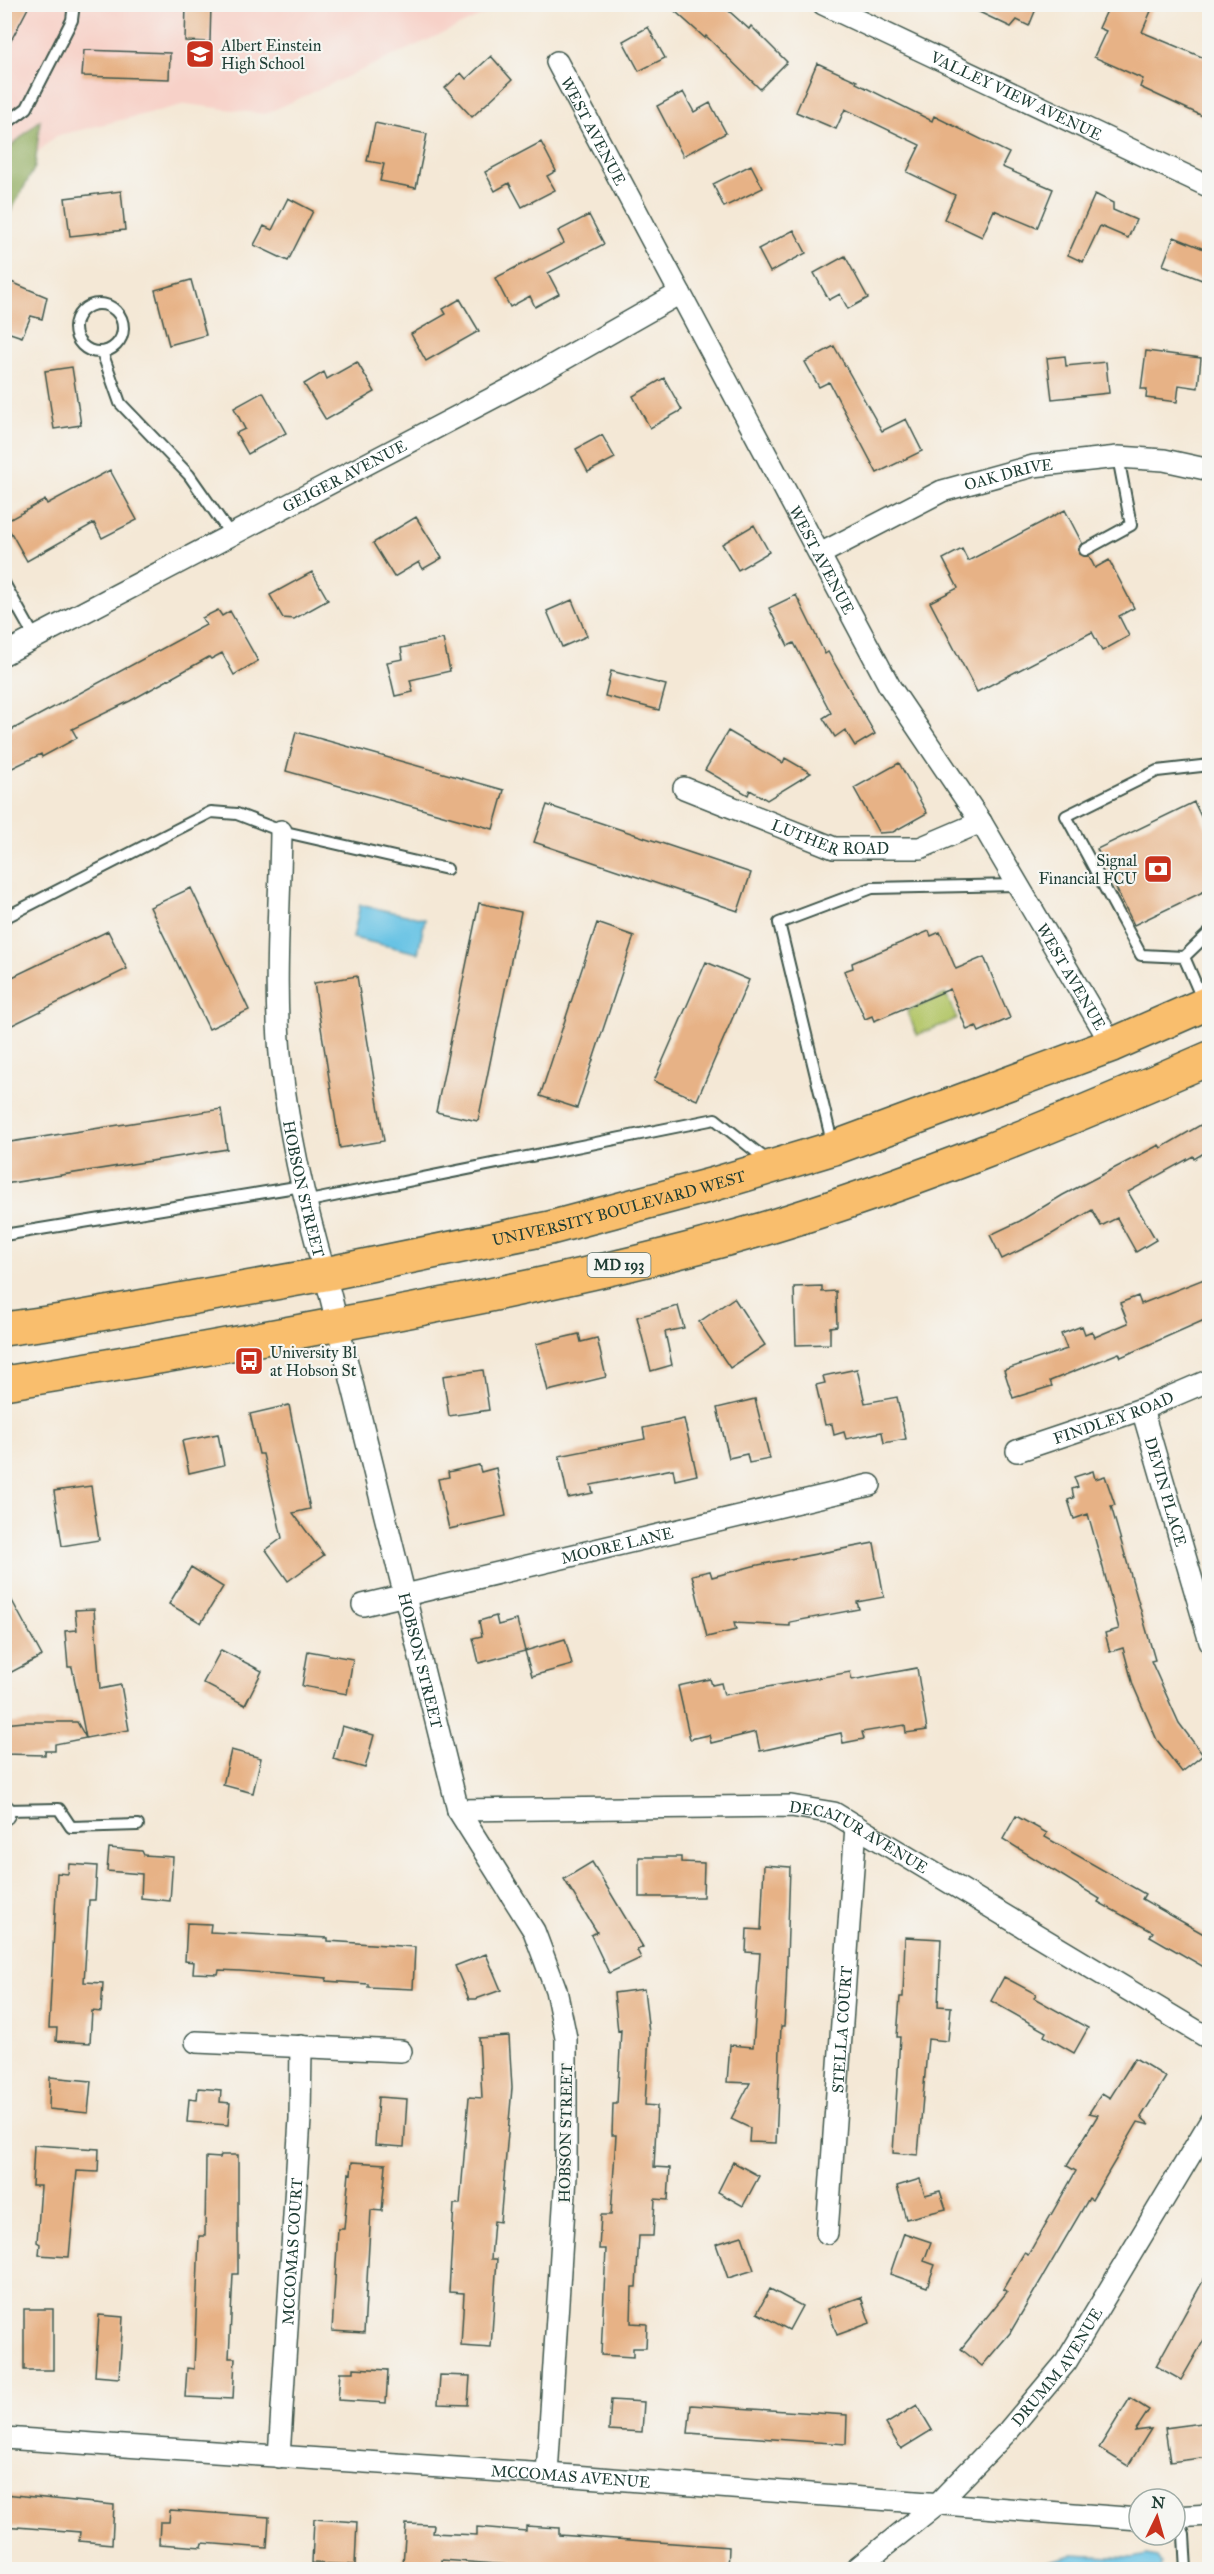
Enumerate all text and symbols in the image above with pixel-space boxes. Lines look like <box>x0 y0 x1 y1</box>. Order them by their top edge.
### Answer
place label: Albert Einstein High School <box>220 36 322 74</box>
school or university icon: Albert Einstein High School <box>184 38 216 70</box>
street label: VALLEY VIEW AVENUE <box>927 47 1105 145</box>
street label: WEST AVENUE <box>557 74 630 189</box>
street label: GEIGER AVENUE <box>279 436 410 517</box>
street label: OAK DRIVE <box>962 455 1054 494</box>
street label: WEST AVENUE <box>785 503 858 617</box>
street label: LUTHER ROAD <box>769 815 889 860</box>
place label: Signal Financial FCU <box>1038 851 1138 888</box>
bank icon: Signal Financial FCU <box>1142 853 1174 885</box>
street label: WEST AVENUE <box>1033 920 1110 1033</box>
street label: HOBSON STREET <box>279 1119 329 1259</box>
street label: UNIVERSITY BOULEVARD WEST <box>490 1166 748 1250</box>
road number: MD 193 <box>588 1253 650 1277</box>
place label: University Bl at Hobson St <box>270 1343 358 1380</box>
bus stop icon: University Bl at Hobson St <box>233 1345 265 1377</box>
street label: FINDLEY ROAD <box>1051 1388 1177 1448</box>
street label: DEVIN PLACE <box>1141 1435 1191 1549</box>
street label: MOORE LANE <box>559 1523 675 1568</box>
street label: HOBSON STREET <box>394 1590 446 1731</box>
street label: DECATUR AVENUE <box>788 1797 931 1877</box>
street label: STELLA COURT <box>828 1965 856 2094</box>
street label: HOBSON STREET <box>555 2063 576 2203</box>
street label: MCCOMAS COURT <box>278 2177 306 2326</box>
street label: DRUMM AVENUE <box>1008 2304 1106 2430</box>
street label: MCCOMAS AVENUE <box>490 2461 651 2492</box>
north arrow <box>1127 2487 1187 2547</box>
text: N <box>1151 2492 1166 2513</box>

